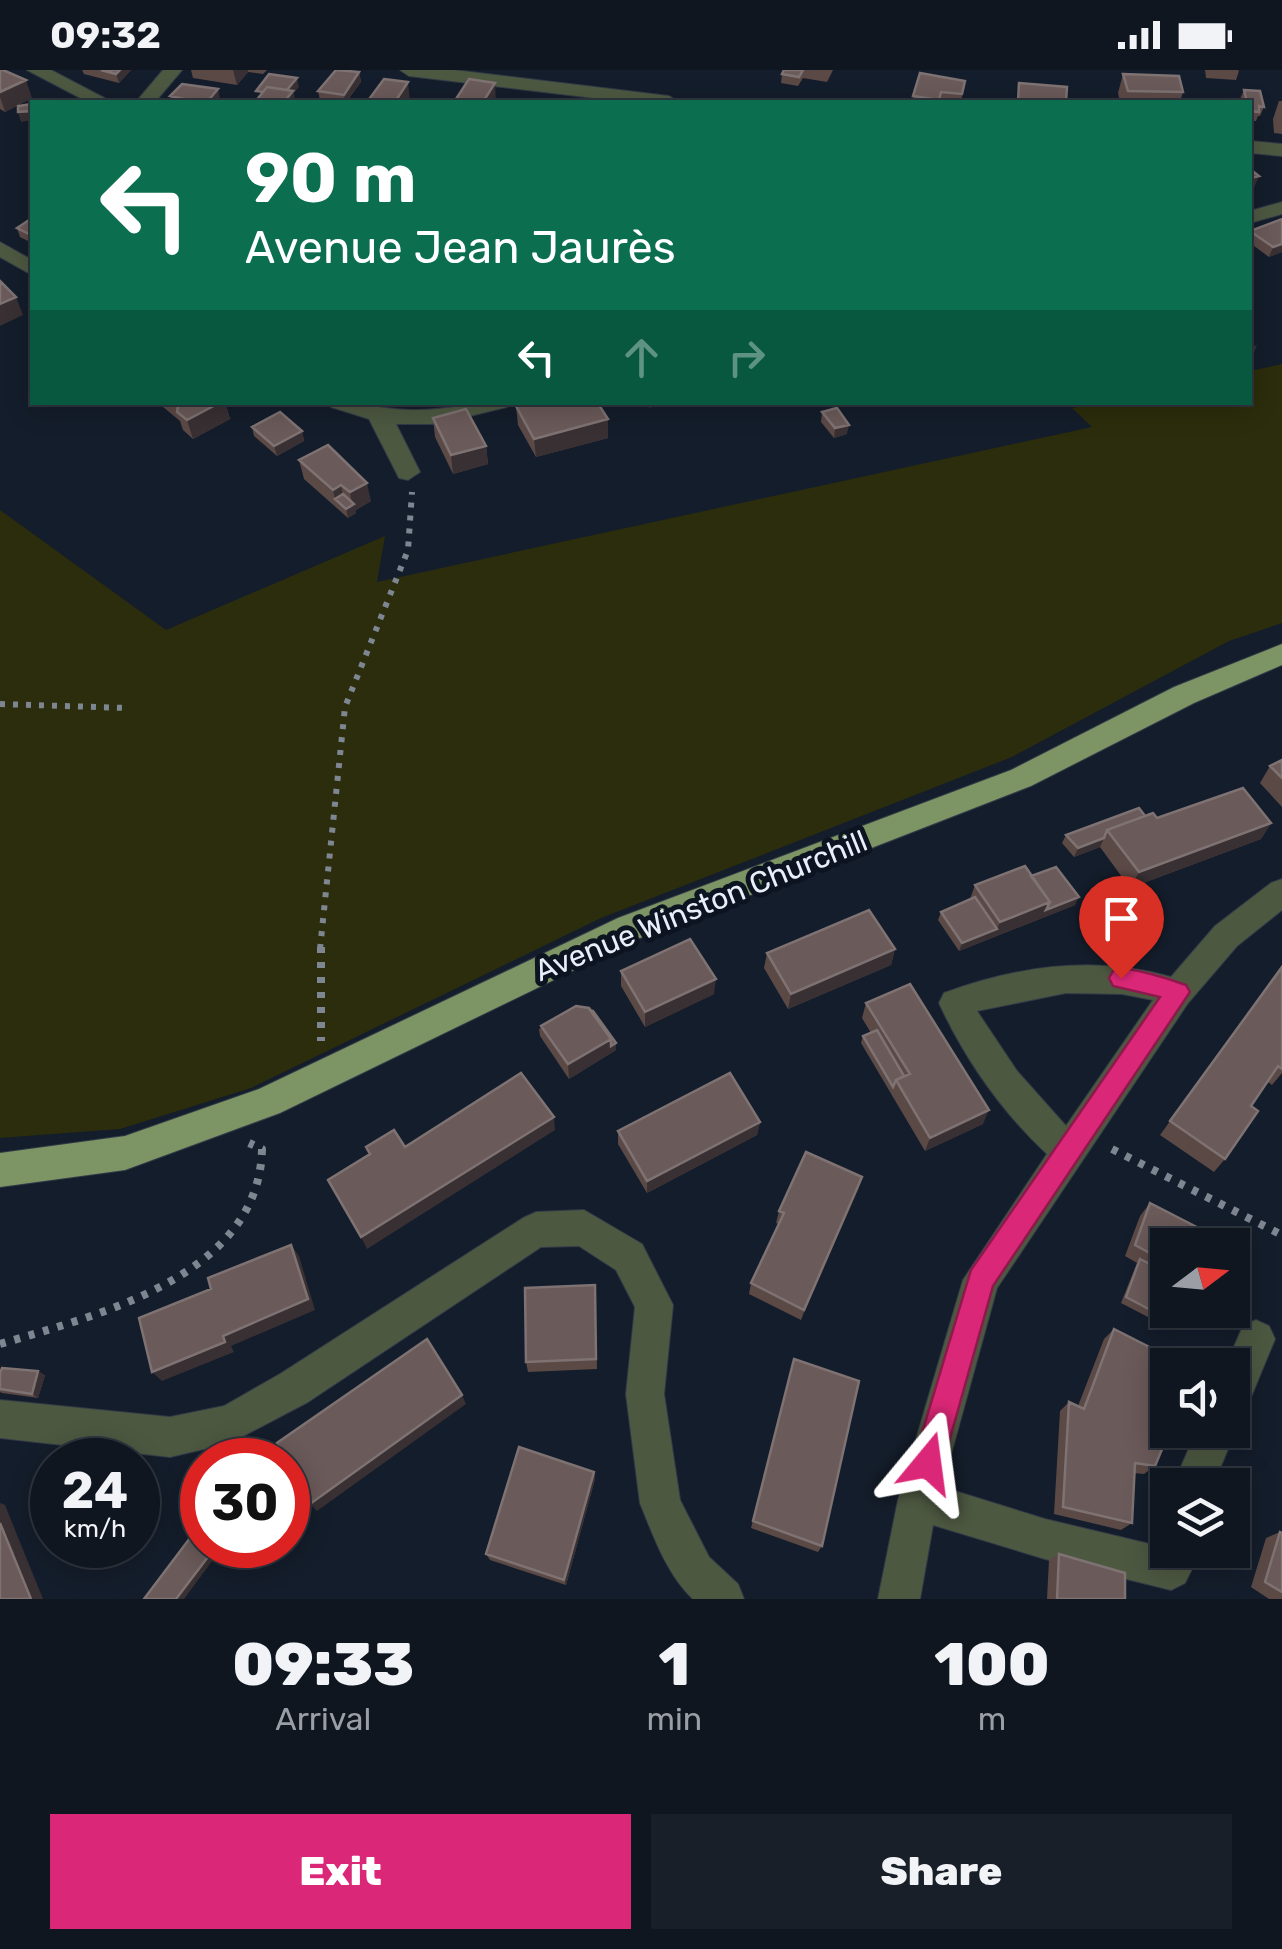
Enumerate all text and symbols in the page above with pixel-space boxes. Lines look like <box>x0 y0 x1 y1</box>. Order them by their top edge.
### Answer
text: 09:32 <box>50 12 161 58</box>
text: 90 m <box>245 137 417 220</box>
icon: left <box>80 140 210 270</box>
text: Avenue Jean Jaurès <box>245 221 676 274</box>
icon: left <box>509 330 564 385</box>
icon: ahead <box>614 330 669 385</box>
icon: right <box>719 330 774 385</box>
street label: Avenue Winston Churchill <box>530 823 872 989</box>
pin <box>1079 876 1164 979</box>
icon: arrive <box>1094 891 1149 946</box>
north arrow <box>1150 1228 1250 1328</box>
map controls <box>1150 1228 1250 1568</box>
button: sound <box>1150 1348 1250 1448</box>
position arrow <box>876 1411 980 1515</box>
speed limit sign: 30 <box>180 1438 310 1568</box>
text: 24 <box>62 1461 128 1521</box>
button: layers <box>1150 1468 1250 1568</box>
text: km/h <box>64 1514 126 1543</box>
text: 09:33 <box>232 1629 414 1700</box>
text: 1 <box>659 1629 690 1700</box>
text: 100 <box>934 1629 1050 1700</box>
text: Arrival <box>275 1700 371 1738</box>
text: min <box>647 1700 702 1738</box>
text: m <box>978 1700 1006 1738</box>
button: Exit <box>50 1814 631 1929</box>
button: Share <box>651 1814 1232 1929</box>

